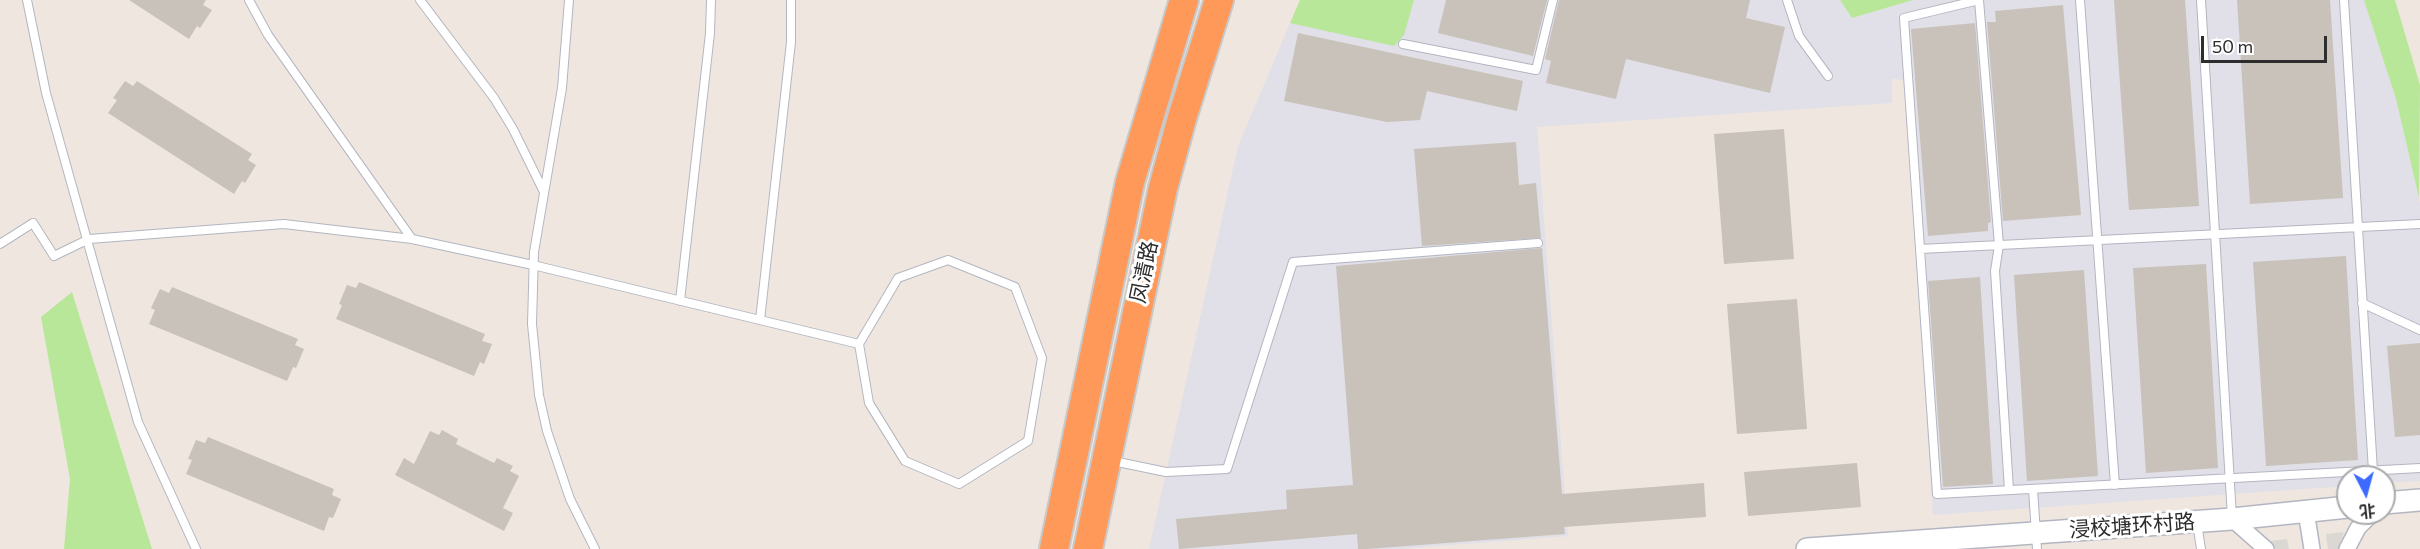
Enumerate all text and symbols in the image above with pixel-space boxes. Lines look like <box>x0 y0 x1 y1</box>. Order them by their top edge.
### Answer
scale bar <box>2204 24 2330 62</box>
text: 50 m <box>2212 35 2253 57</box>
street label: 凤清路 <box>1125 239 1163 305</box>
north arrow <box>2336 465 2396 525</box>
text: 北 <box>2359 501 2377 522</box>
street label: 浸校塘环村路 <box>2068 509 2196 543</box>

